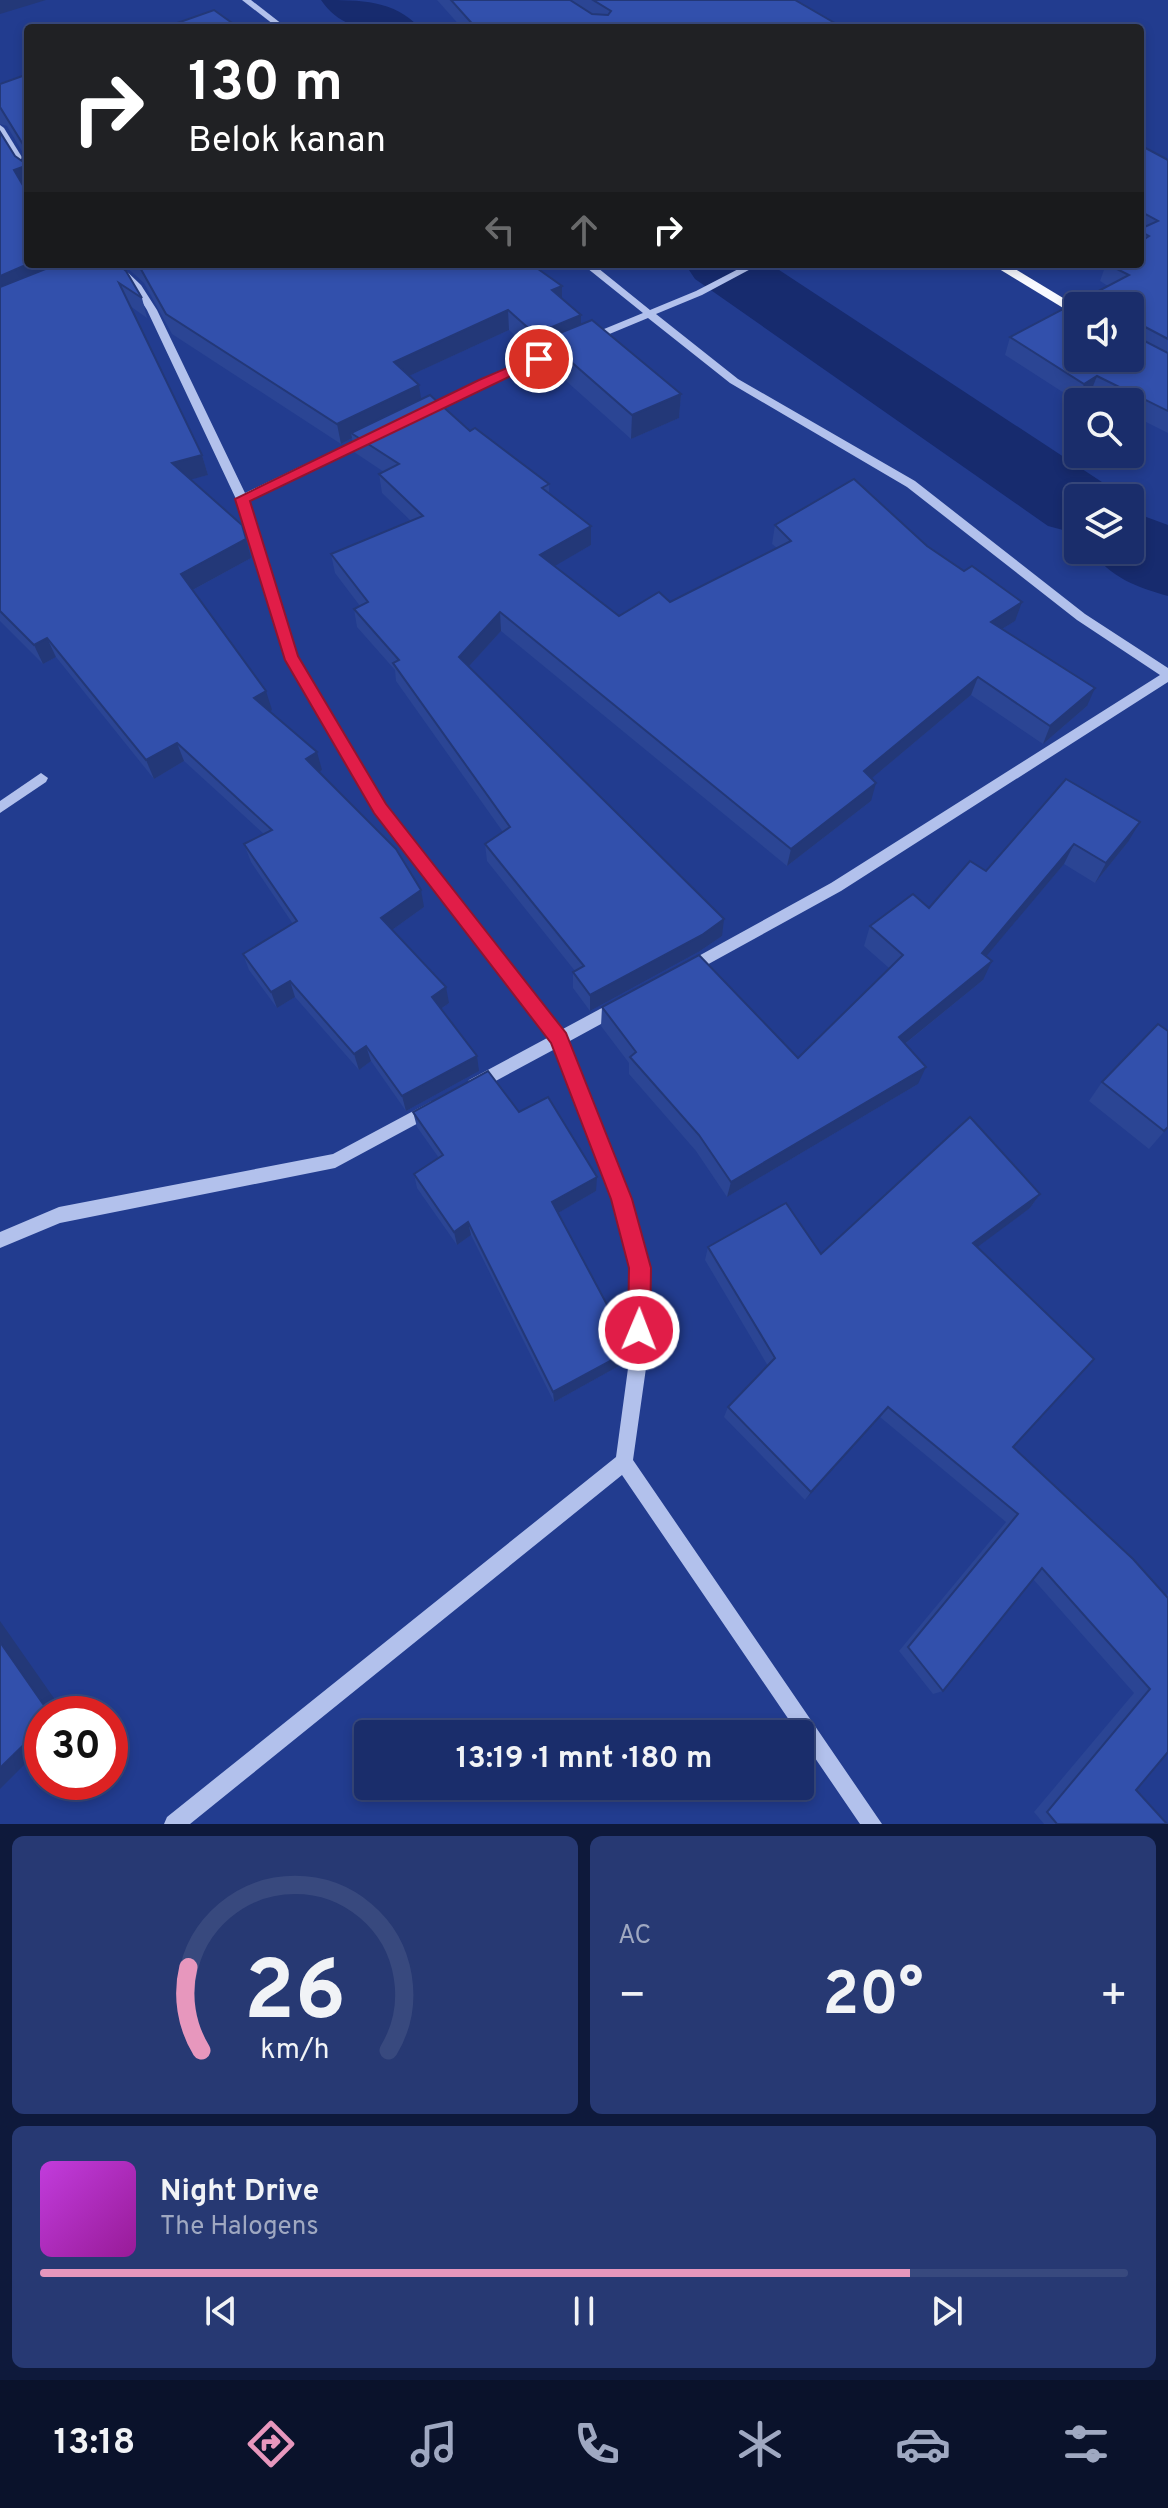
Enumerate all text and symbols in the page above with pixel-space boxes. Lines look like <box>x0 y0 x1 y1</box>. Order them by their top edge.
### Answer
text: 130 m <box>188 50 343 120</box>
icon: right <box>56 56 160 160</box>
text: Belok kanan <box>188 119 386 165</box>
icon: left <box>478 208 522 252</box>
icon: ahead <box>562 208 606 252</box>
icon: right <box>646 208 690 252</box>
map controls <box>1064 292 1144 564</box>
button: sound <box>1064 292 1144 372</box>
pin <box>505 325 573 393</box>
icon: arrive <box>517 337 561 381</box>
button: search <box>1064 388 1144 468</box>
button: layers <box>1064 484 1144 564</box>
position arrow <box>597 1288 681 1372</box>
speed limit sign: 30 <box>24 1696 128 1800</box>
text: 13:19 · 1 mnt · 180 m <box>456 1741 712 1778</box>
text: AC <box>618 1920 651 1953</box>
text: 26 <box>244 1944 346 2049</box>
text: 20° <box>822 1960 924 2036</box>
text: − <box>618 1970 646 2026</box>
text: + <box>1100 1970 1128 2026</box>
text: km/h <box>260 2033 330 2069</box>
text: Night Drive <box>160 2174 319 2211</box>
text: The Halogens <box>160 2211 319 2244</box>
icon: previous <box>199 2289 243 2333</box>
icon: pause <box>562 2289 606 2333</box>
icon: next <box>925 2289 969 2333</box>
icon: directions <box>243 2416 299 2472</box>
icon: music <box>406 2416 462 2472</box>
icon: phone <box>569 2416 625 2472</box>
icon: climate <box>732 2416 788 2472</box>
icon: car <box>895 2416 951 2472</box>
icon: filters <box>1058 2416 1114 2472</box>
text: 13:18 <box>54 2421 135 2467</box>

